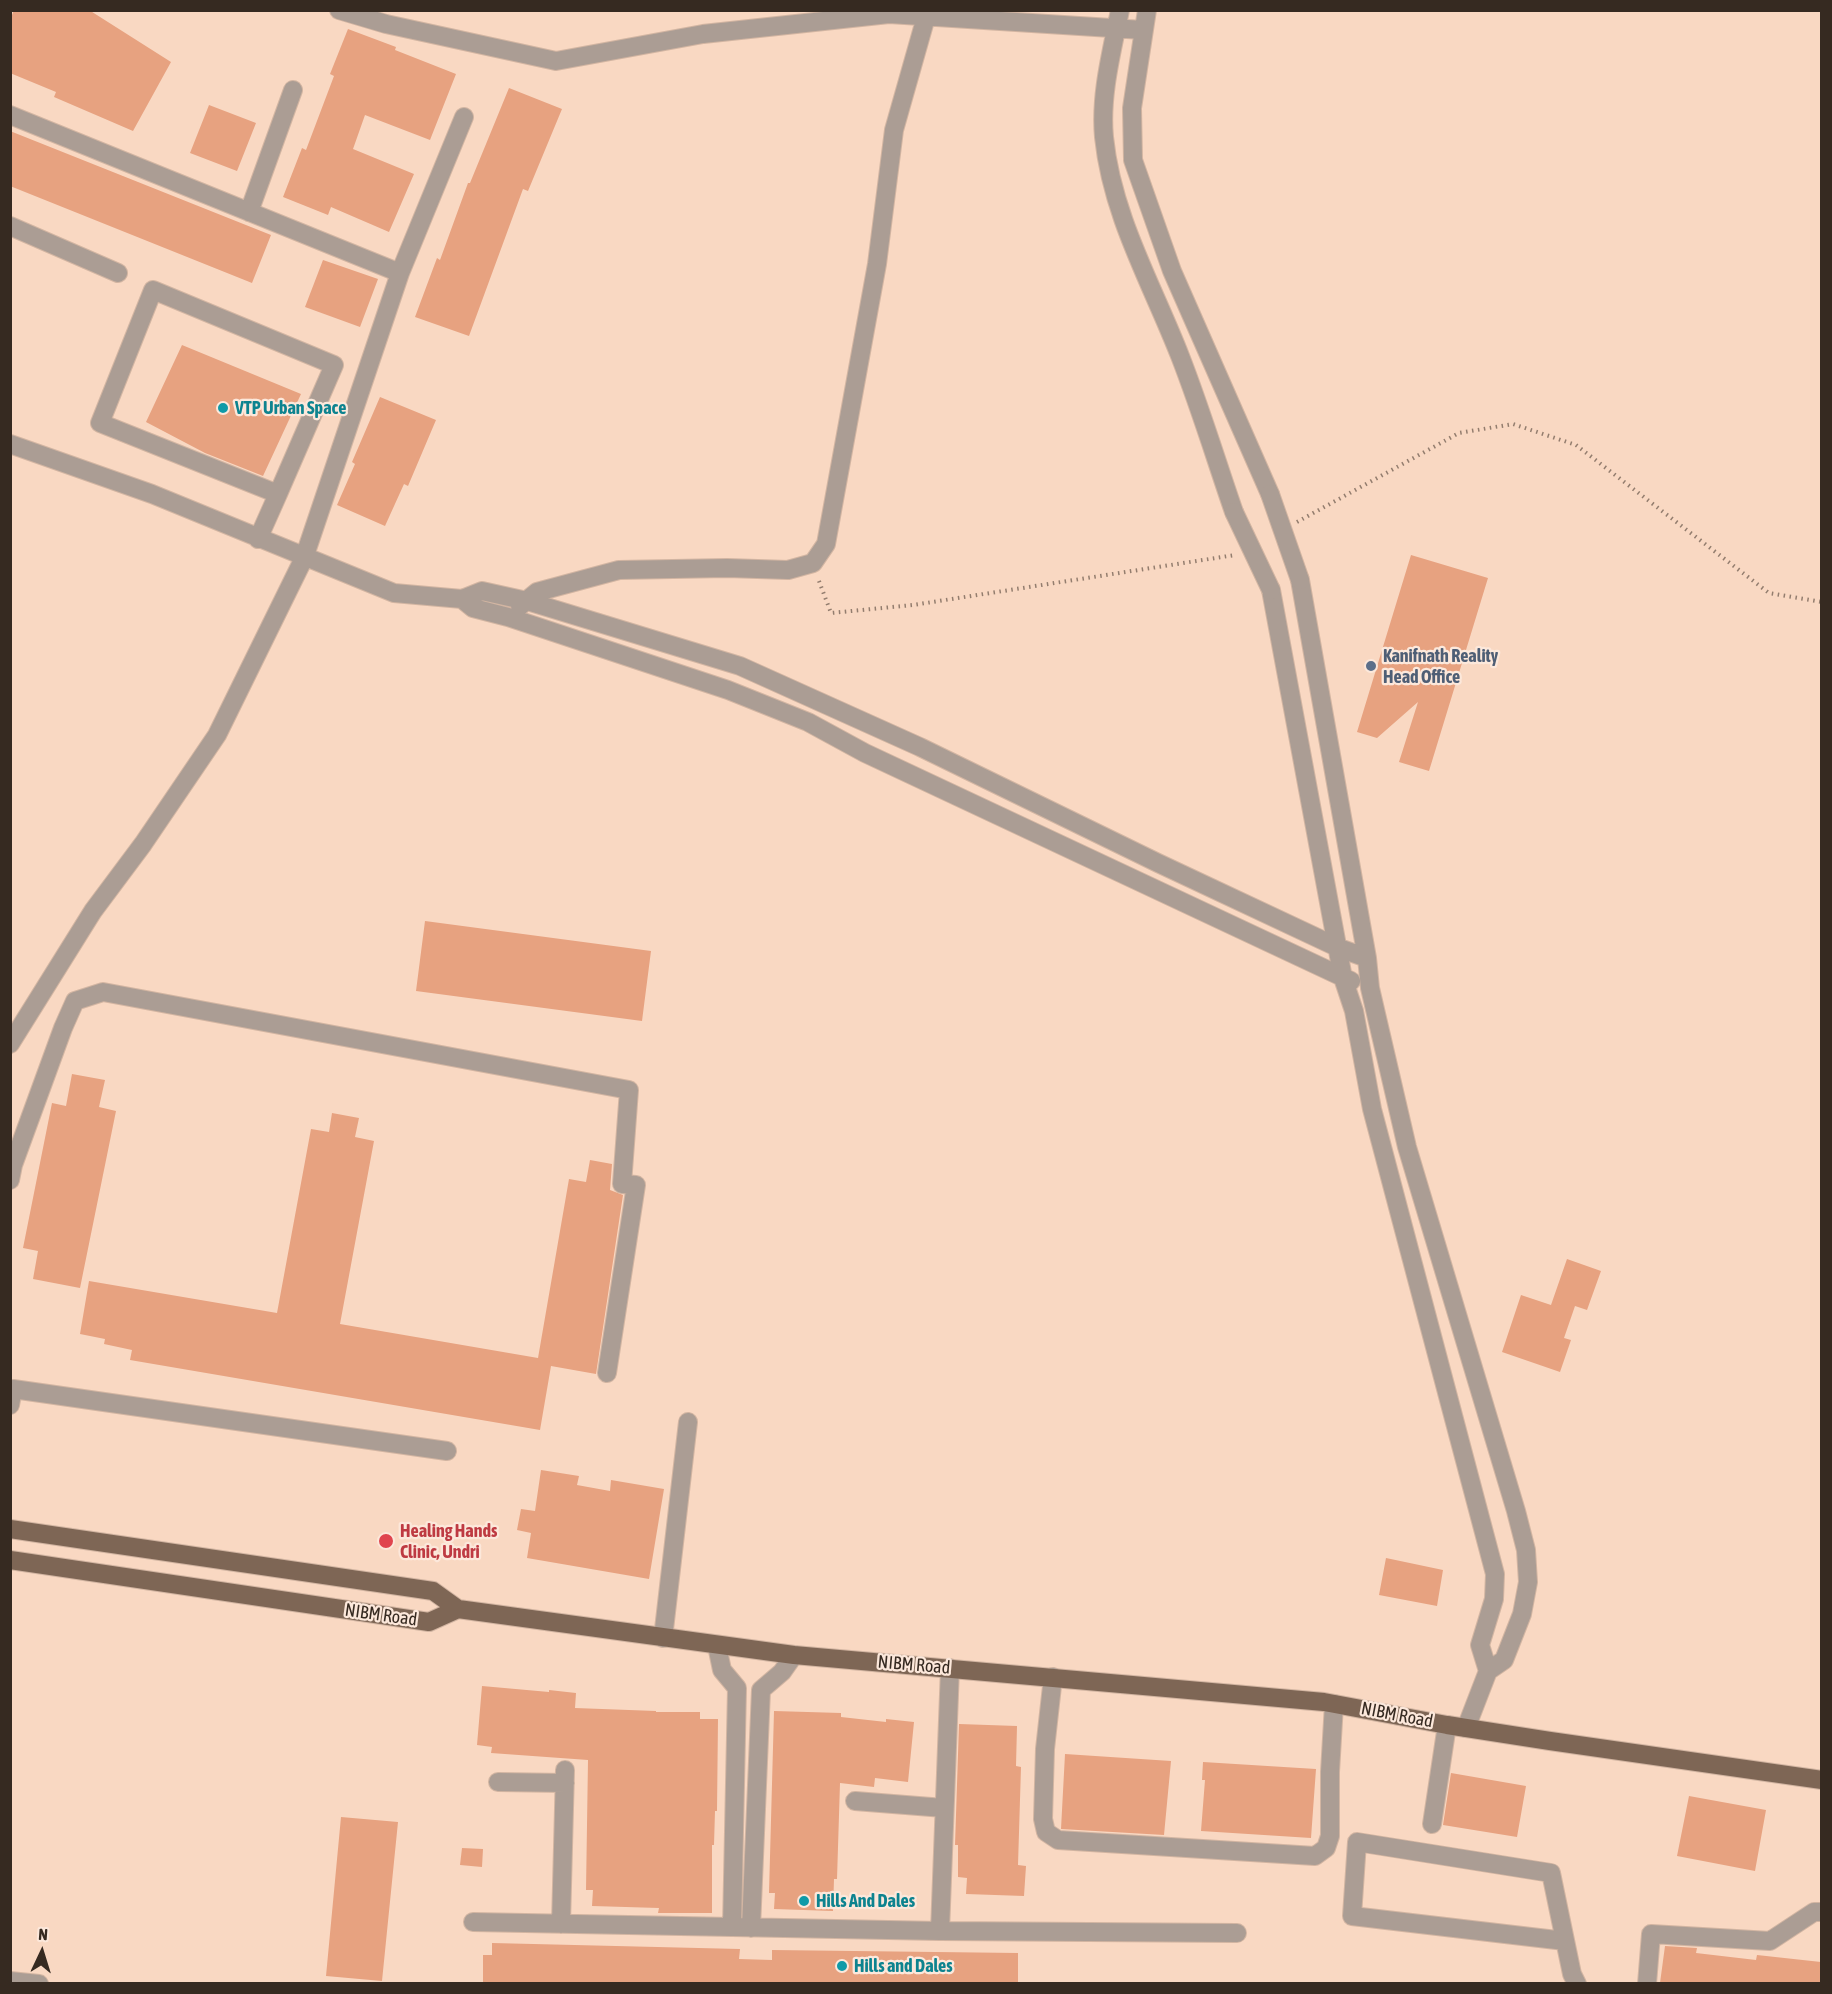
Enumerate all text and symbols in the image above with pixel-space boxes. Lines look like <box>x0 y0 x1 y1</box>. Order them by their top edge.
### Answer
place label: VTP Urban Space <box>235 397 346 419</box>
marker: VTP Urban Space <box>216 401 230 415</box>
place label: Kanifnath Reality Head Office <box>1383 645 1498 688</box>
marker: Kanifnath Reality Head Office <box>1364 659 1378 673</box>
place label: Healing Hands Clinic, Undri <box>400 1520 497 1562</box>
marker: Healing Hands Clinic, Undri <box>377 1532 395 1550</box>
street label: NIBM Road <box>344 1599 418 1631</box>
street label: NIBM Road <box>877 1651 951 1679</box>
street label: NIBM Road <box>1359 1697 1435 1733</box>
place label: Hills And Dales <box>816 1890 915 1912</box>
marker: Hills And Dales <box>797 1894 811 1908</box>
north arrow <box>12 1922 72 1982</box>
text: N <box>38 1925 49 1943</box>
place label: Hills and Dales <box>854 1955 953 1977</box>
marker: Hills and Dales <box>835 1959 849 1973</box>

